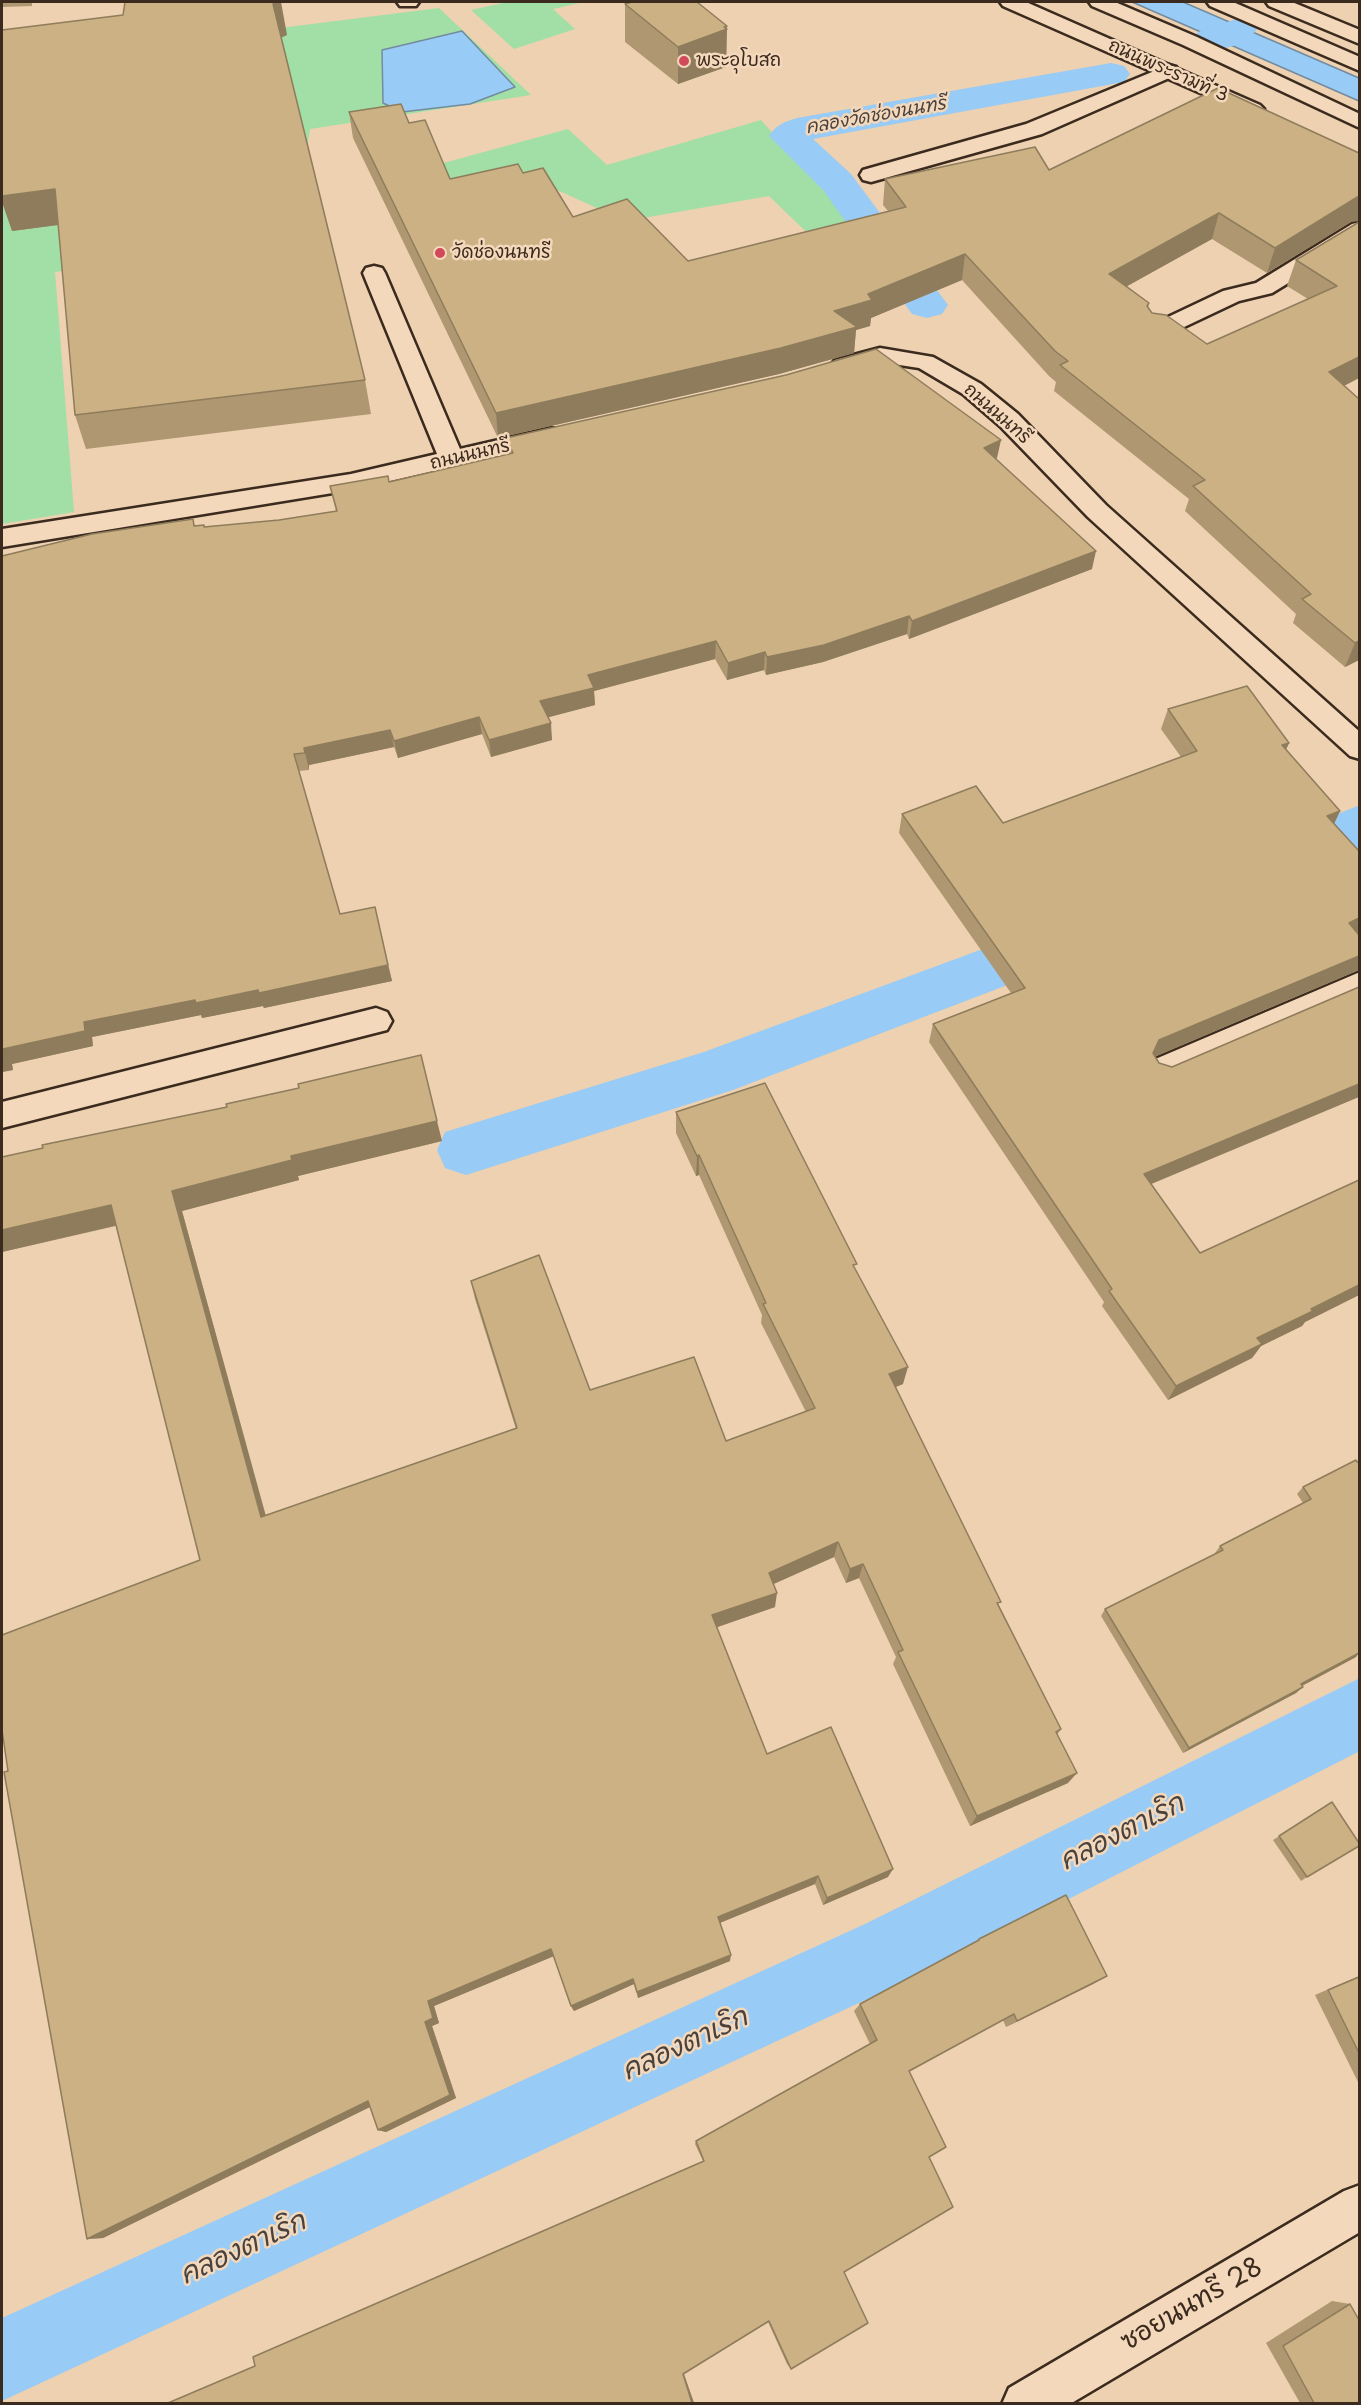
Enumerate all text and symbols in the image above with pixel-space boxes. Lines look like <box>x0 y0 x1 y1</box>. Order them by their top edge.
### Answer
street label: ถนนพระรามที่ 3 <box>1105 35 1231 107</box>
place label: พระอุโบสถ <box>696 50 781 72</box>
marker: พระอุโบสถ <box>677 54 691 68</box>
water label: คลองวัดช่องนนทรี <box>804 93 948 139</box>
place label: วัดช่องนนทรี <box>452 242 550 264</box>
marker: วัดช่องนนทรี <box>433 246 447 260</box>
street label: ถนนนนทรี <box>959 379 1035 449</box>
street label: ถนนนนทรี <box>428 435 512 475</box>
water label: คลองตาเริก <box>1054 1788 1190 1878</box>
water label: คลองตาเริก <box>617 2002 753 2088</box>
water label: คลองตาเริก <box>175 2206 311 2292</box>
street label: ซอยนนทรี 28 <box>1116 2252 1268 2358</box>

